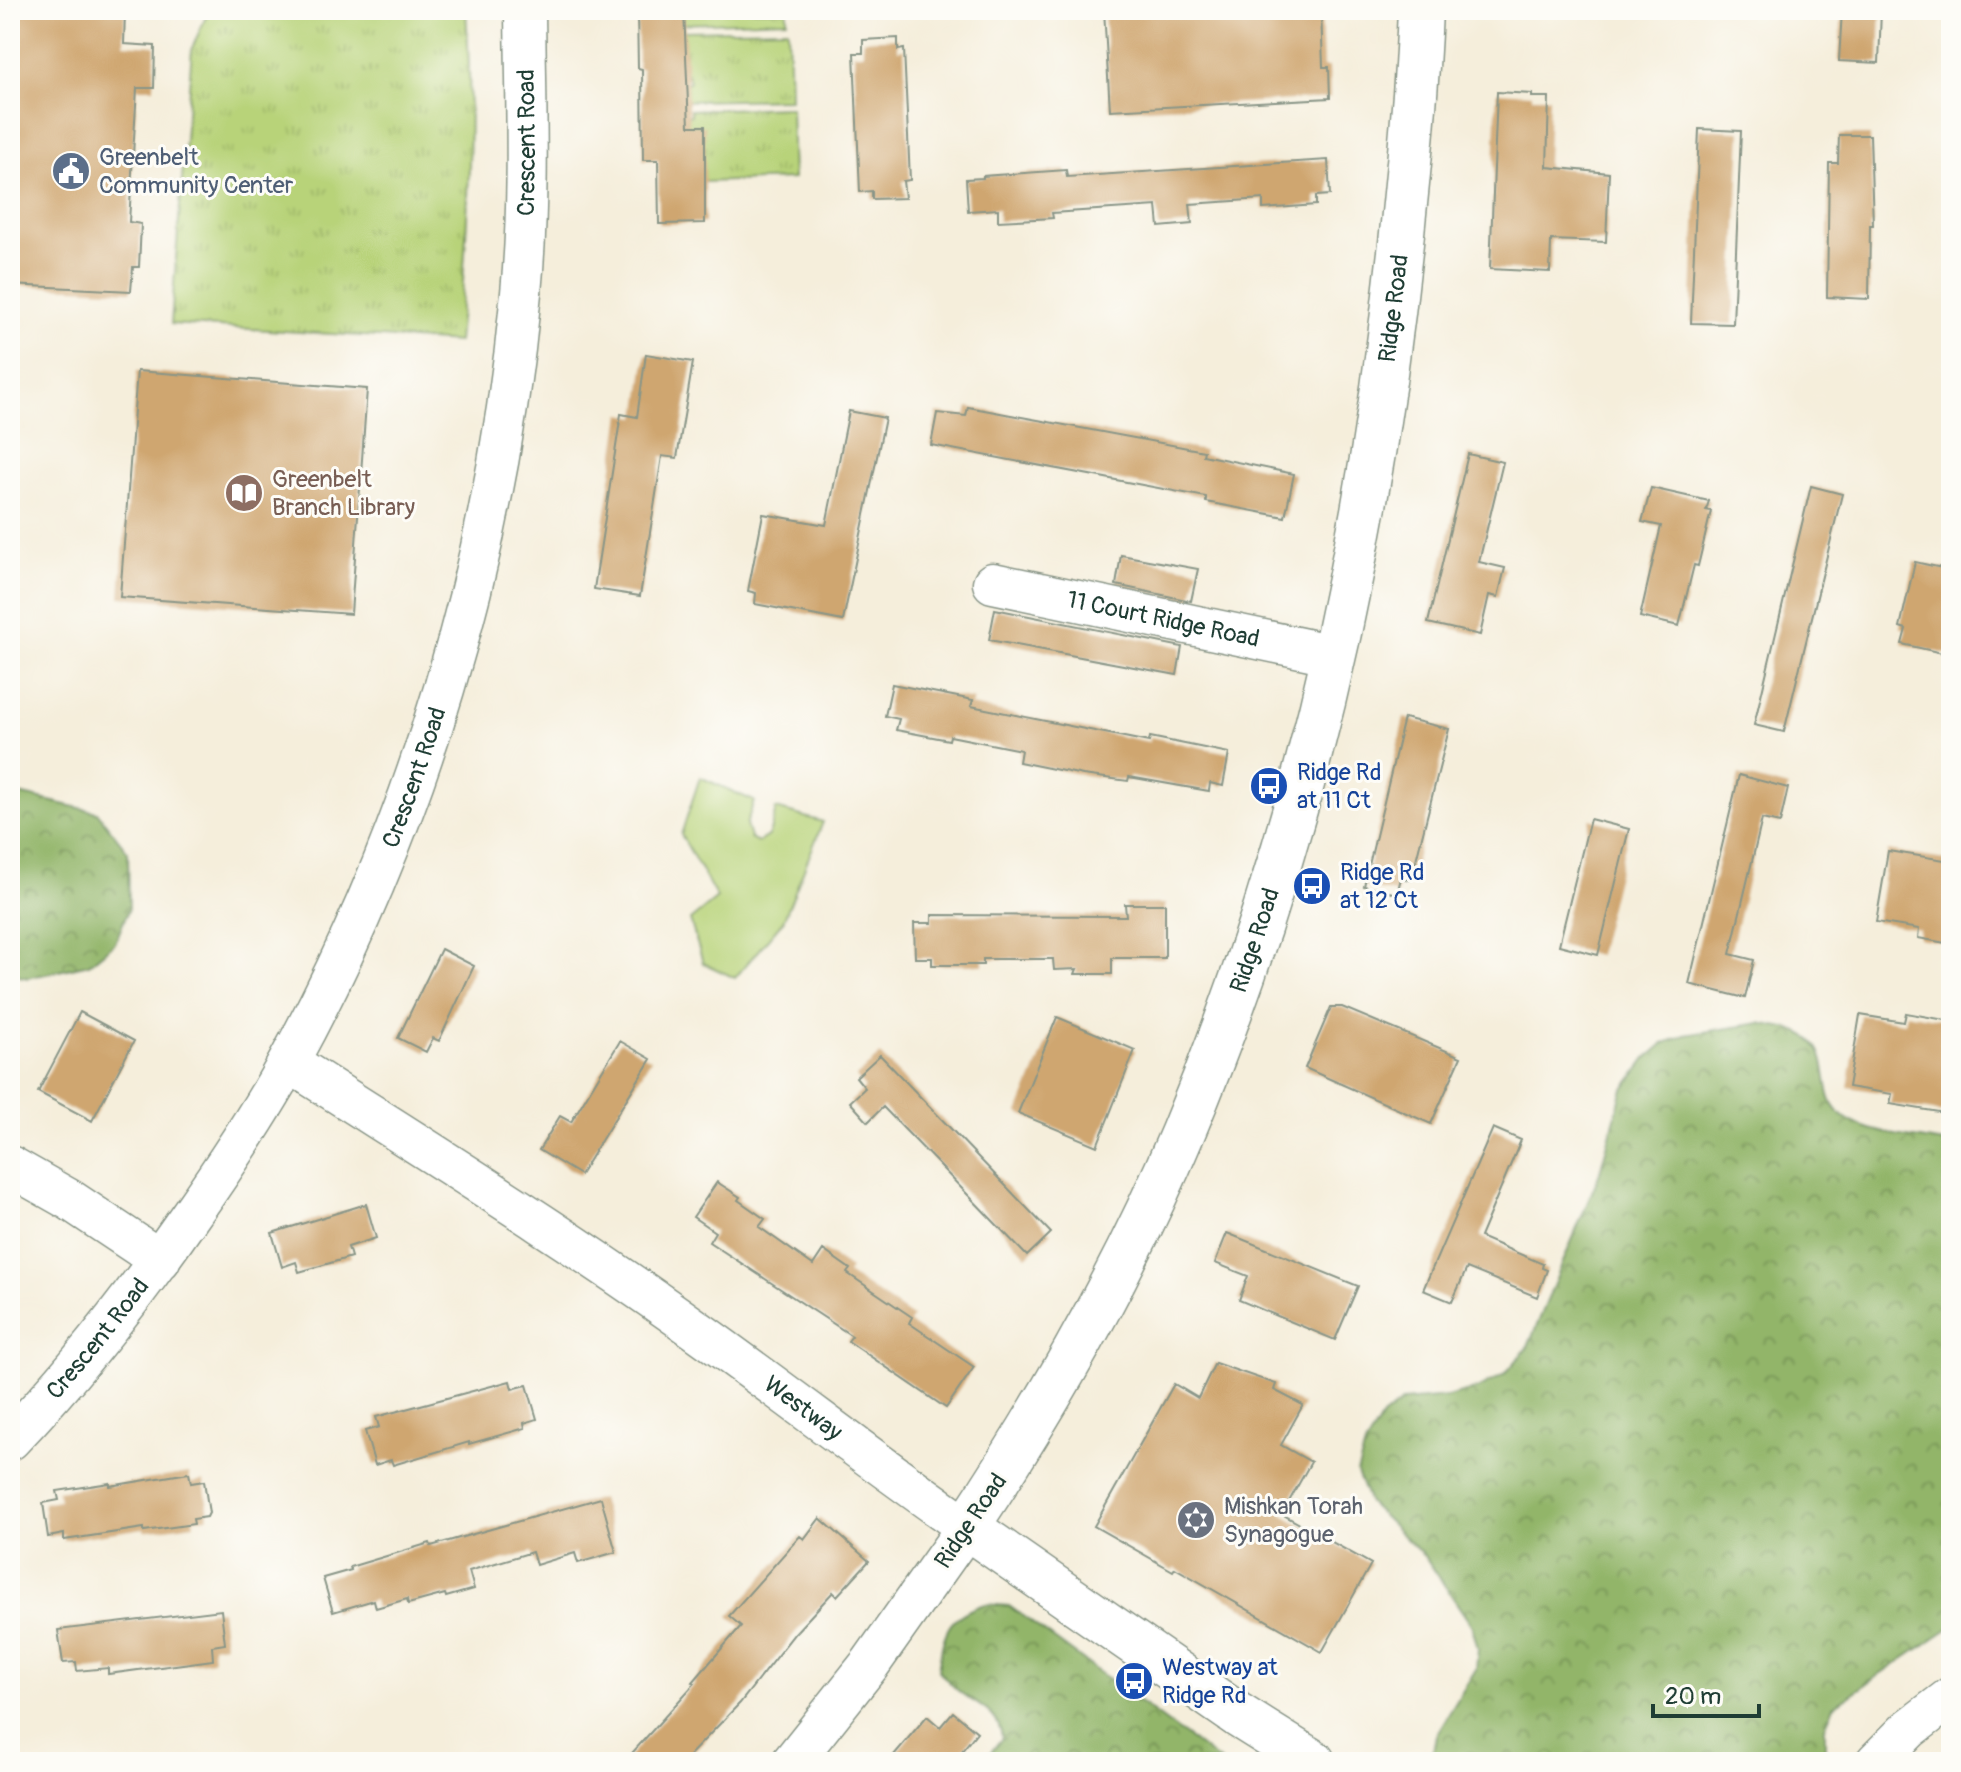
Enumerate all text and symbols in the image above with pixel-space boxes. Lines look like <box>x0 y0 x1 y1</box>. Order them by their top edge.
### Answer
street label: Crescent Road <box>511 69 541 217</box>
place label: Greenbelt Community Center <box>99 143 294 200</box>
public building icon: Greenbelt Community Center <box>50 150 92 192</box>
street label: Ridge Road <box>1372 253 1414 364</box>
place label: Greenbelt Branch Library <box>272 465 415 522</box>
library icon: Greenbelt Branch Library <box>223 472 265 514</box>
street label: 11 Court Ridge Road <box>1064 585 1262 653</box>
street label: Crescent Road <box>376 704 452 852</box>
place label: Ridge Rd at 11 Ct <box>1297 758 1382 815</box>
bus stop icon: Ridge Rd at 11 Ct <box>1248 765 1290 807</box>
place label: Ridge Rd at 12 Ct <box>1340 858 1425 915</box>
bus stop icon: Ridge Rd at 12 Ct <box>1291 865 1333 907</box>
street label: Ridge Road <box>1224 884 1285 997</box>
street label: Crescent Road <box>40 1272 155 1405</box>
street label: Westway <box>758 1369 848 1447</box>
street label: Ridge Road <box>929 1468 1013 1574</box>
place label: Mishkan Torah Synagogue <box>1224 1492 1363 1549</box>
synagogue icon: Mishkan Torah Synagogue <box>1175 1499 1217 1541</box>
place label: Westway at Ridge Rd <box>1162 1653 1278 1710</box>
bus stop icon: Westway at Ridge Rd <box>1113 1660 1155 1702</box>
scale bar <box>1653 1668 1759 1718</box>
text: 20 m <box>1665 1682 1721 1711</box>

